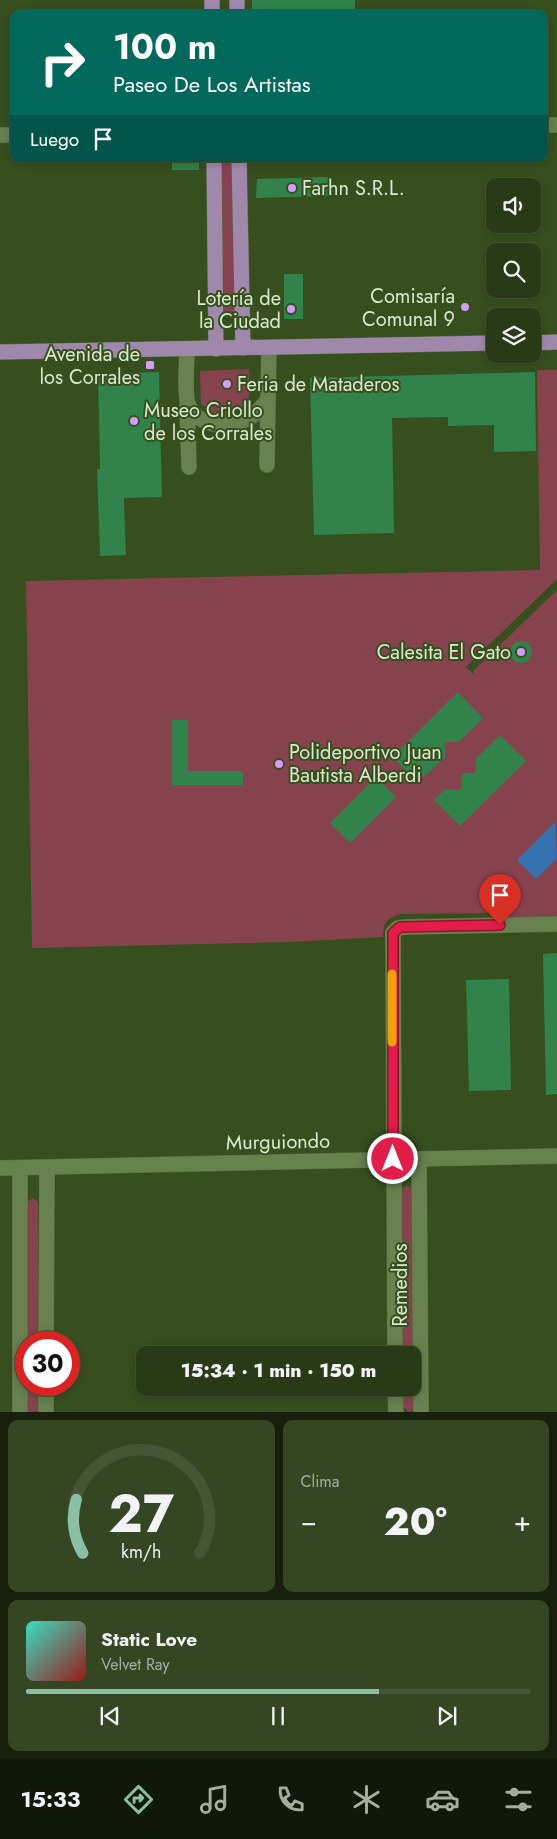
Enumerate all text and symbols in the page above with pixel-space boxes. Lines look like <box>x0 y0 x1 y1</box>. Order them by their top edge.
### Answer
text: 100 m <box>113 22 216 72</box>
icon: right <box>30 30 95 95</box>
text: Paseo De Los Artistas <box>113 68 311 100</box>
icon: arrive <box>89 125 117 153</box>
text: Luego <box>30 126 79 153</box>
place label: Farhn S.R.L. <box>302 174 405 203</box>
map controls <box>486 178 541 363</box>
button: sound <box>486 178 541 233</box>
marker: Farhn S.R.L. <box>286 182 298 194</box>
button: search <box>486 243 541 298</box>
place label: Comisaría Comunal 9 <box>362 282 455 334</box>
place label: Lotería de la Ciudad <box>197 284 281 336</box>
marker: Comisaría Comunal 9 <box>459 301 471 313</box>
marker: Lotería de la Ciudad <box>285 303 297 315</box>
button: layers <box>486 308 541 363</box>
place label: Avenida de los Corrales <box>40 340 140 392</box>
marker: Avenida de los Corrales <box>144 359 156 371</box>
place label: Feria de Mataderos <box>237 370 400 399</box>
marker: Feria de Mataderos <box>221 378 233 390</box>
place label: Museo Criollo de los Corrales <box>144 396 272 448</box>
marker: Museo Criollo de los Corrales <box>128 415 140 427</box>
place label: Calesita El Gato <box>377 638 511 667</box>
marker: Calesita El Gato <box>515 646 527 658</box>
place label: Polideportivo Juan Bautista Alberdi <box>289 738 442 790</box>
marker: Polideportivo Juan Bautista Alberdi <box>273 758 285 770</box>
pin <box>479 874 521 925</box>
icon: arrive <box>486 881 514 909</box>
street label: Murguiondo <box>226 1127 330 1157</box>
position arrow <box>366 1132 418 1184</box>
street label: Remedios <box>386 1244 415 1326</box>
speed limit sign: 30 <box>15 1331 80 1396</box>
text: 15:34 · 1 min · 150 m <box>181 1357 376 1384</box>
text: Clima <box>301 1470 339 1493</box>
text: 27 <box>109 1476 175 1552</box>
text: 20° <box>384 1494 447 1549</box>
text: − <box>301 1501 317 1542</box>
text: + <box>514 1501 531 1542</box>
text: km/h <box>121 1539 161 1565</box>
text: Static Love <box>101 1626 197 1653</box>
text: Velvet Ray <box>101 1653 170 1676</box>
icon: previous <box>96 1702 124 1730</box>
icon: pause <box>264 1702 292 1730</box>
icon: next <box>433 1702 461 1730</box>
icon: directions <box>121 1782 156 1817</box>
icon: music <box>197 1782 232 1817</box>
icon: phone <box>273 1782 308 1817</box>
icon: climate <box>349 1782 384 1817</box>
icon: car <box>425 1782 460 1817</box>
icon: filters <box>501 1782 536 1817</box>
text: 15:33 <box>21 1783 80 1815</box>

